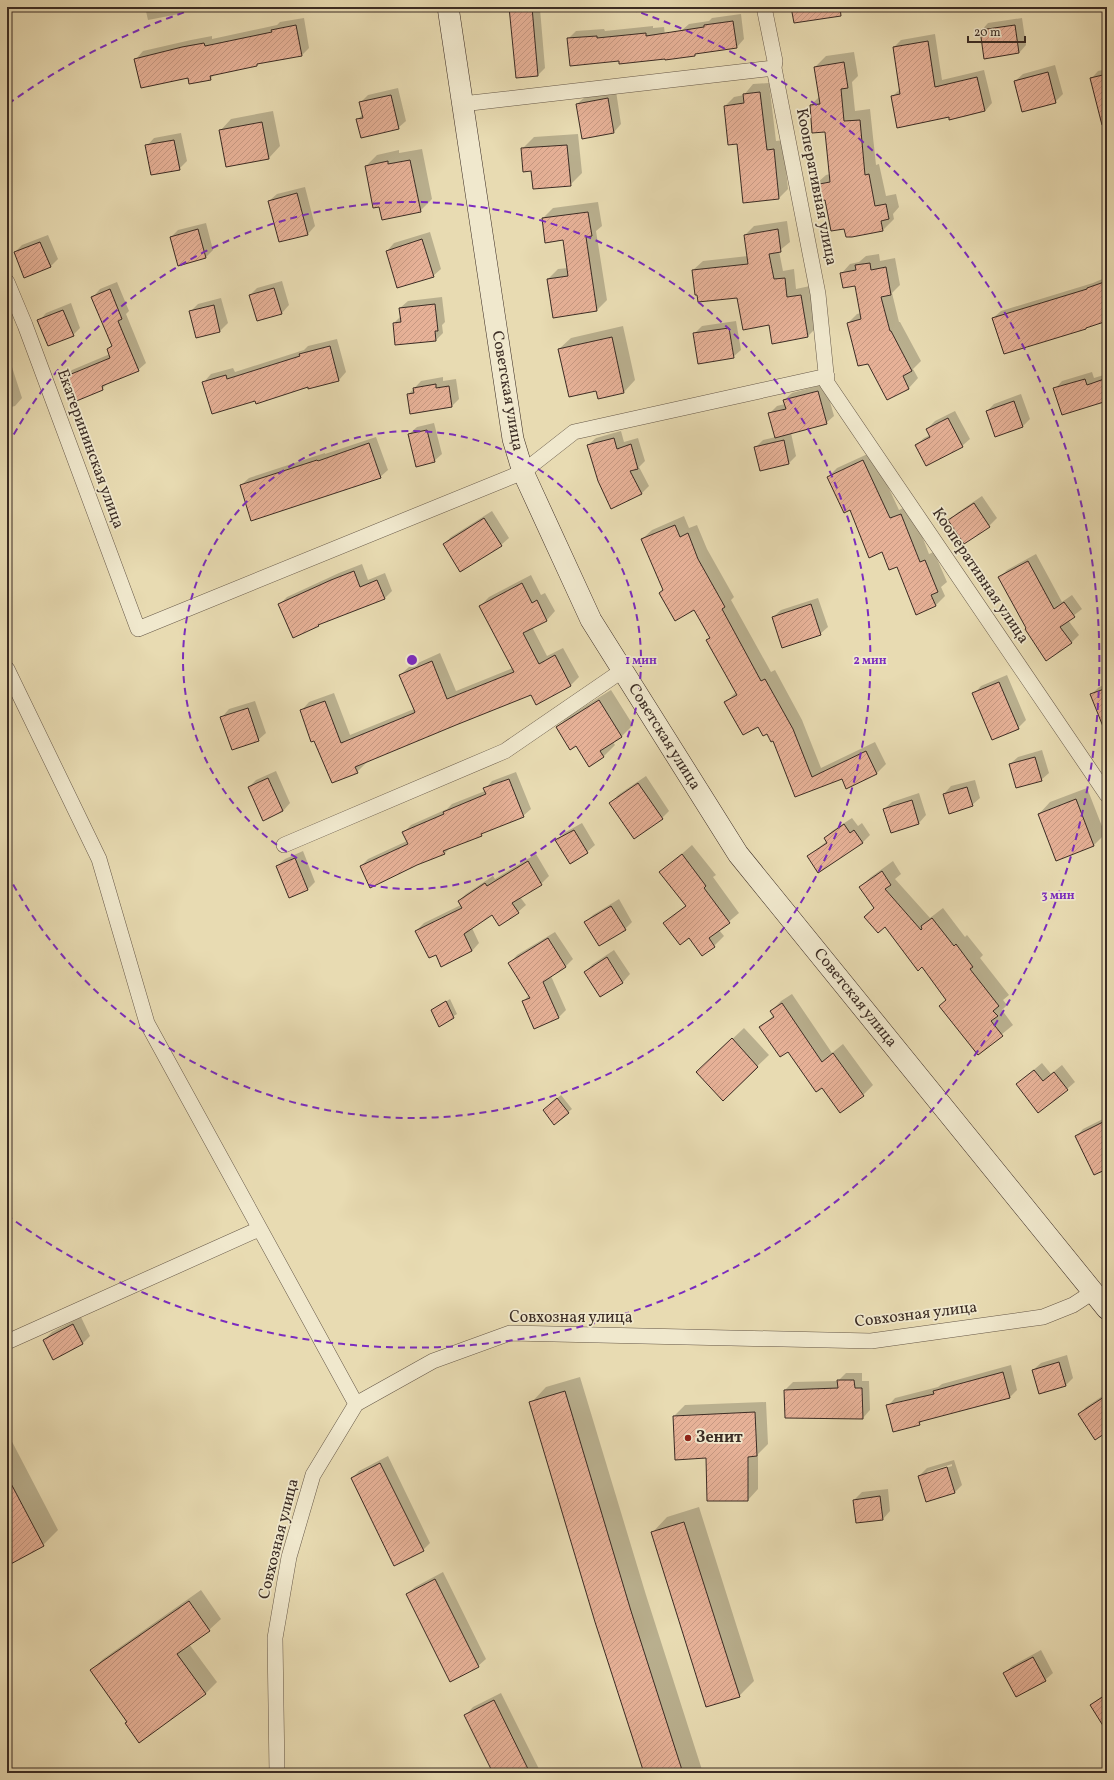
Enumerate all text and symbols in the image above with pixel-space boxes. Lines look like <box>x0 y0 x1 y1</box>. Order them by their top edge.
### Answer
scale bar <box>968 18 1025 44</box>
text: 20 m <box>974 25 1001 41</box>
street label: Кооперативная улица <box>790 107 842 268</box>
street label: Советская улица <box>486 329 528 453</box>
street label: Екатерининская улица <box>51 366 129 532</box>
street label: Кооперативная улица <box>926 504 1034 648</box>
centre of rings <box>405 653 419 667</box>
text: 1 мин <box>625 653 657 669</box>
text: 2 мин <box>853 653 887 669</box>
street label: Советская улица <box>622 680 706 795</box>
text: 3 мин <box>1041 888 1075 904</box>
street label: Советская улица <box>808 944 902 1052</box>
street label: Совхозная улица <box>853 1297 979 1333</box>
street label: Совхозная улица <box>509 1307 633 1329</box>
place label: Зенит <box>696 1427 743 1449</box>
marker: Зенит <box>683 1433 693 1443</box>
street label: Совхозная улица <box>253 1476 305 1602</box>

